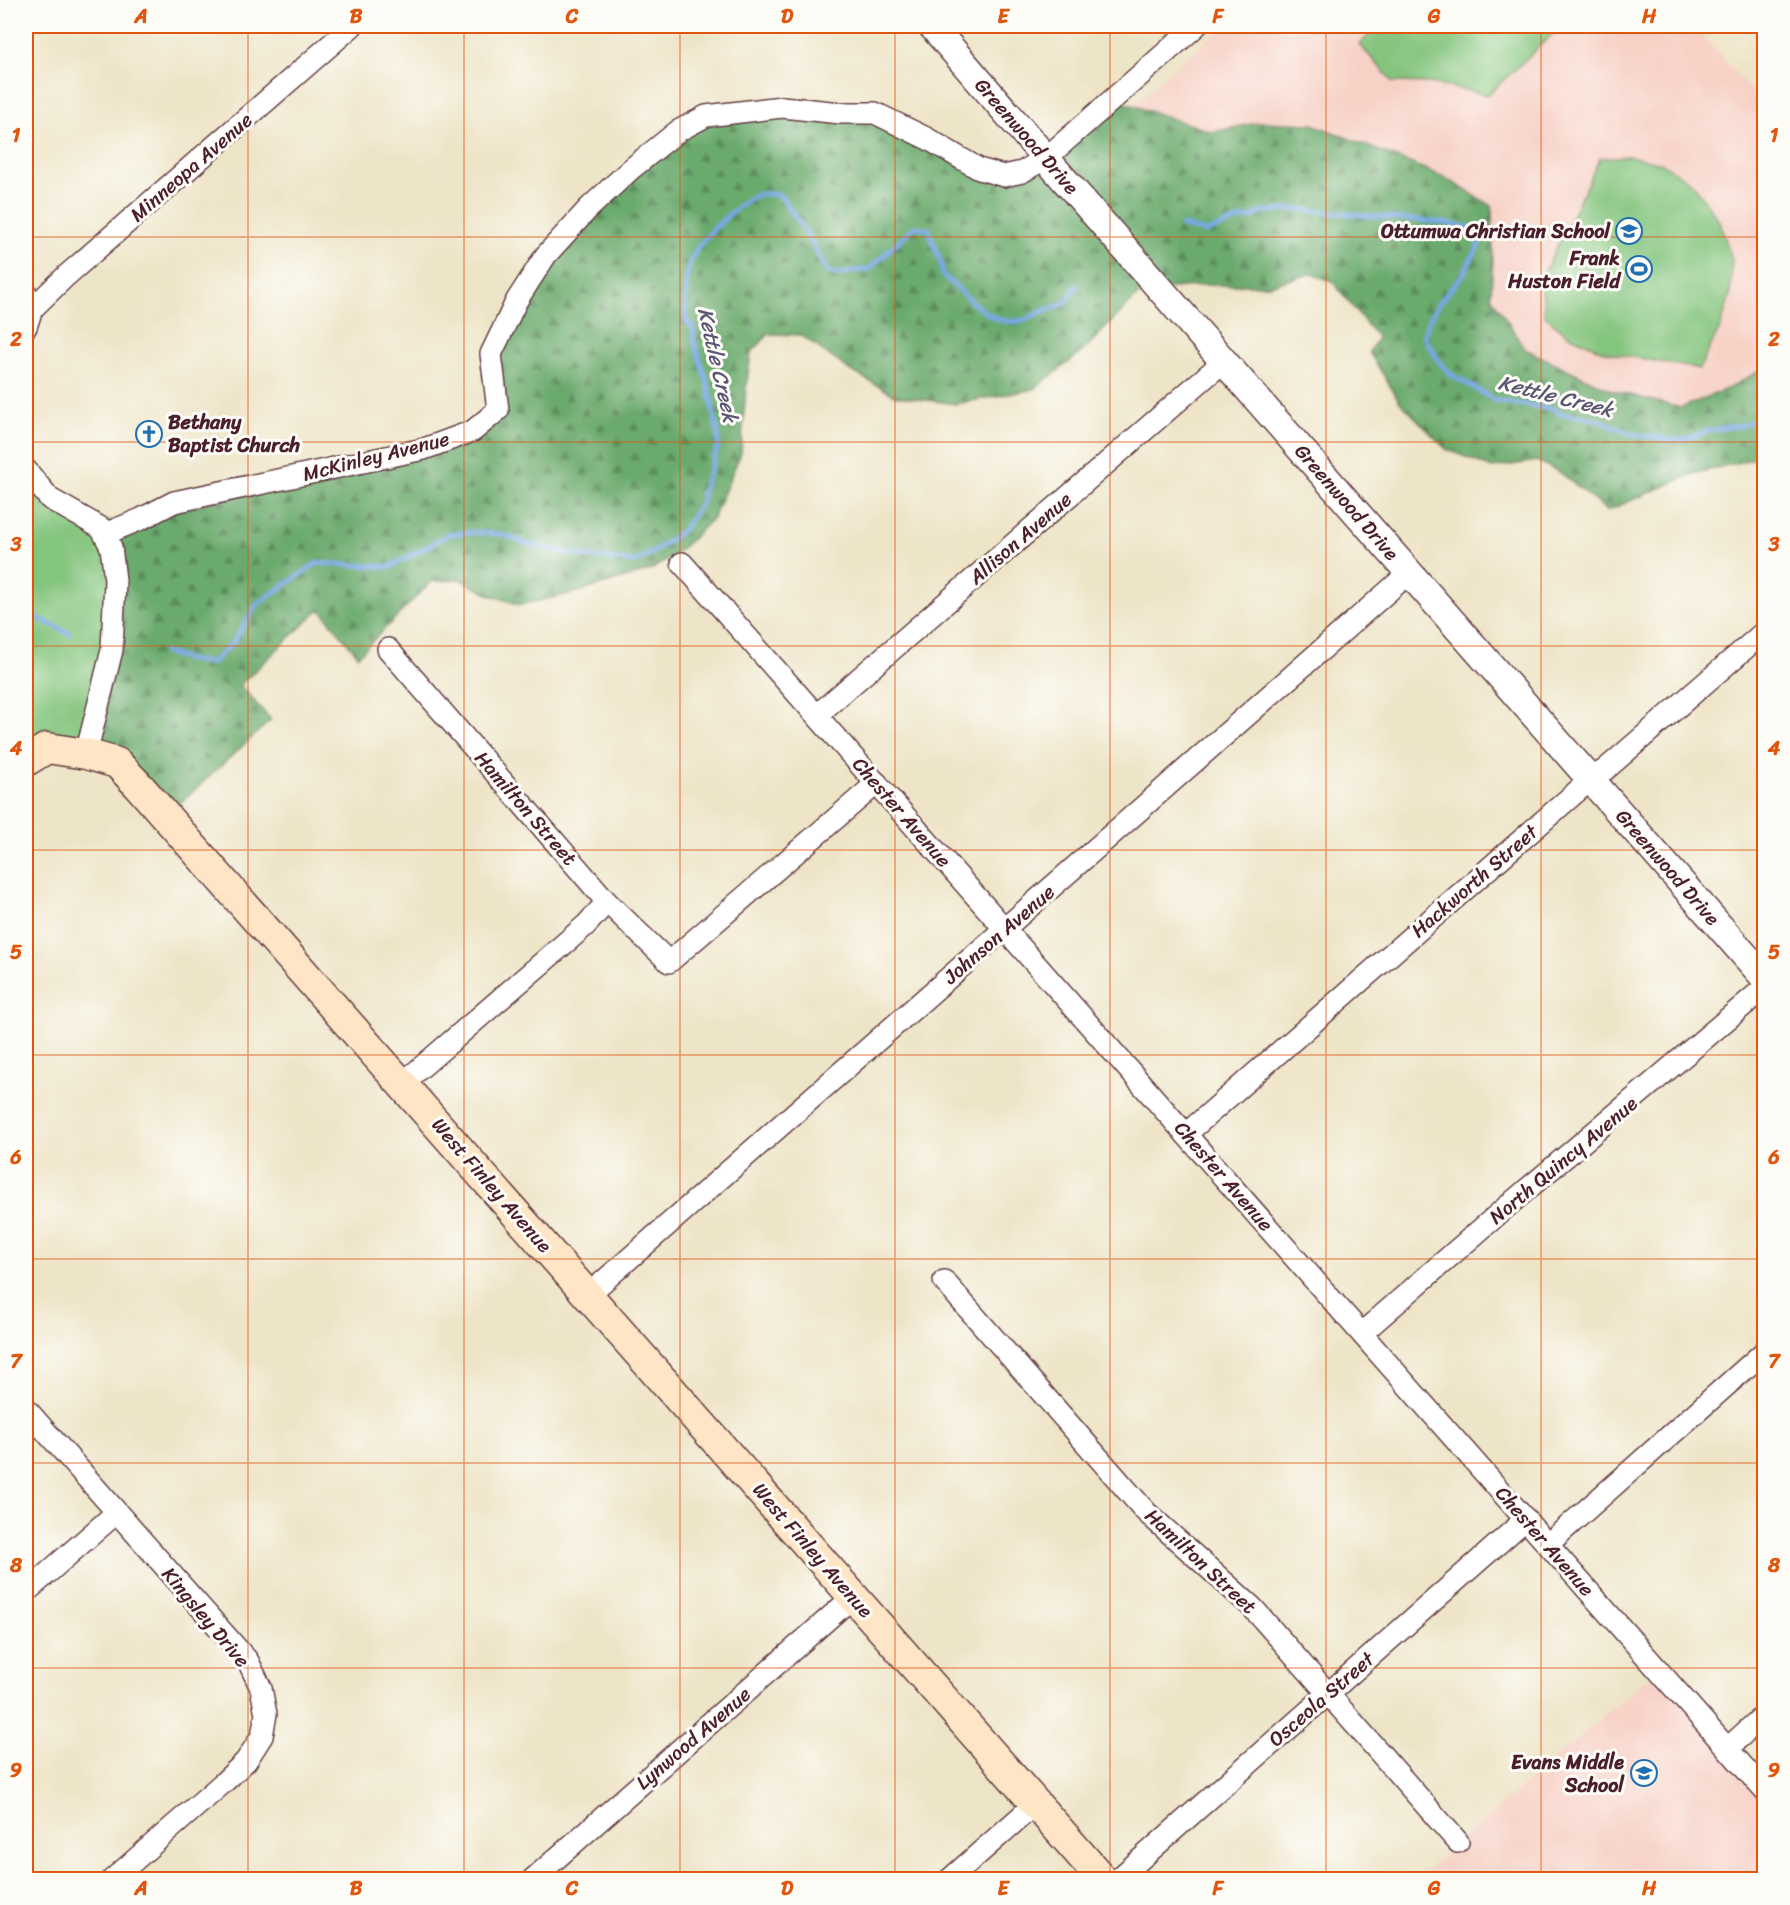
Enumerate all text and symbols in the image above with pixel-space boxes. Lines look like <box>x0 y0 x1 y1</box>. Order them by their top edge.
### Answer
text: A <box>133 0 148 34</box>
text: B <box>350 0 363 34</box>
text: C <box>565 0 579 34</box>
text: D <box>781 0 794 34</box>
text: E <box>997 0 1010 34</box>
text: F <box>1212 0 1225 34</box>
text: G <box>1427 0 1441 34</box>
text: H <box>1641 0 1657 34</box>
street label: Greenwood Drive <box>965 70 1088 203</box>
street label: Minneopa Avenue <box>122 104 261 231</box>
text: 1 <box>12 118 21 153</box>
text: 1 <box>1770 118 1779 153</box>
place label: Ottumwa Christian School <box>1381 214 1611 249</box>
school or university icon: Ottumwa Christian School <box>1614 216 1644 246</box>
place label: Frank Huston Field <box>1507 241 1621 299</box>
sports icon: Frank Huston Field <box>1624 254 1654 284</box>
water label: Kettle Creek <box>686 304 750 428</box>
text: 2 <box>9 322 22 357</box>
text: 2 <box>1767 322 1780 357</box>
water label: Kettle Creek <box>1495 363 1619 429</box>
place label: Bethany Baptist Church <box>168 405 300 463</box>
church icon: Bethany Baptist Church <box>134 419 164 449</box>
street label: McKinley Avenue <box>299 421 453 492</box>
street label: Greenwood Drive <box>1285 436 1408 569</box>
street label: Allison Avenue <box>960 483 1080 594</box>
text: 3 <box>10 527 22 562</box>
text: 3 <box>1768 527 1780 562</box>
text: 4 <box>9 731 23 766</box>
text: 4 <box>1767 731 1781 766</box>
street label: Hamilton Street <box>465 743 586 874</box>
street label: Chester Avenue <box>843 749 960 876</box>
street label: Greenwood Drive <box>1606 801 1729 934</box>
street label: Hackworth Street <box>1403 815 1547 947</box>
street label: Johnson Avenue <box>935 876 1063 994</box>
text: 5 <box>10 935 22 970</box>
text: 5 <box>1768 935 1780 970</box>
street label: North Quincy Avenue <box>1481 1087 1646 1234</box>
street label: West Finley Avenue <box>422 1109 561 1262</box>
street label: Chester Avenue <box>1165 1113 1282 1240</box>
text: 6 <box>9 1140 22 1175</box>
text: 6 <box>1767 1140 1780 1175</box>
text: 7 <box>10 1344 23 1379</box>
text: 7 <box>1768 1344 1781 1379</box>
street label: West Finley Avenue <box>743 1474 882 1627</box>
street label: Chester Avenue <box>1486 1478 1603 1605</box>
street label: Hamilton Street <box>1136 1500 1265 1623</box>
text: 8 <box>9 1548 23 1583</box>
text: 8 <box>1767 1548 1781 1583</box>
street label: Kingsley Drive <box>152 1559 259 1676</box>
street label: Osceola Street <box>1260 1642 1383 1756</box>
street label: Lynwood Avenue <box>627 1678 759 1799</box>
place label: Evans Middle School <box>1511 1745 1625 1803</box>
text: 9 <box>10 1753 22 1788</box>
text: 9 <box>1768 1753 1780 1788</box>
school or university icon: Evans Middle School <box>1629 1758 1659 1788</box>
text: A <box>133 1871 148 1905</box>
text: B <box>350 1871 363 1905</box>
text: C <box>565 1871 579 1905</box>
text: D <box>781 1871 794 1905</box>
text: E <box>997 1871 1010 1905</box>
text: F <box>1212 1871 1225 1905</box>
text: G <box>1427 1871 1441 1905</box>
text: H <box>1641 1871 1657 1905</box>

